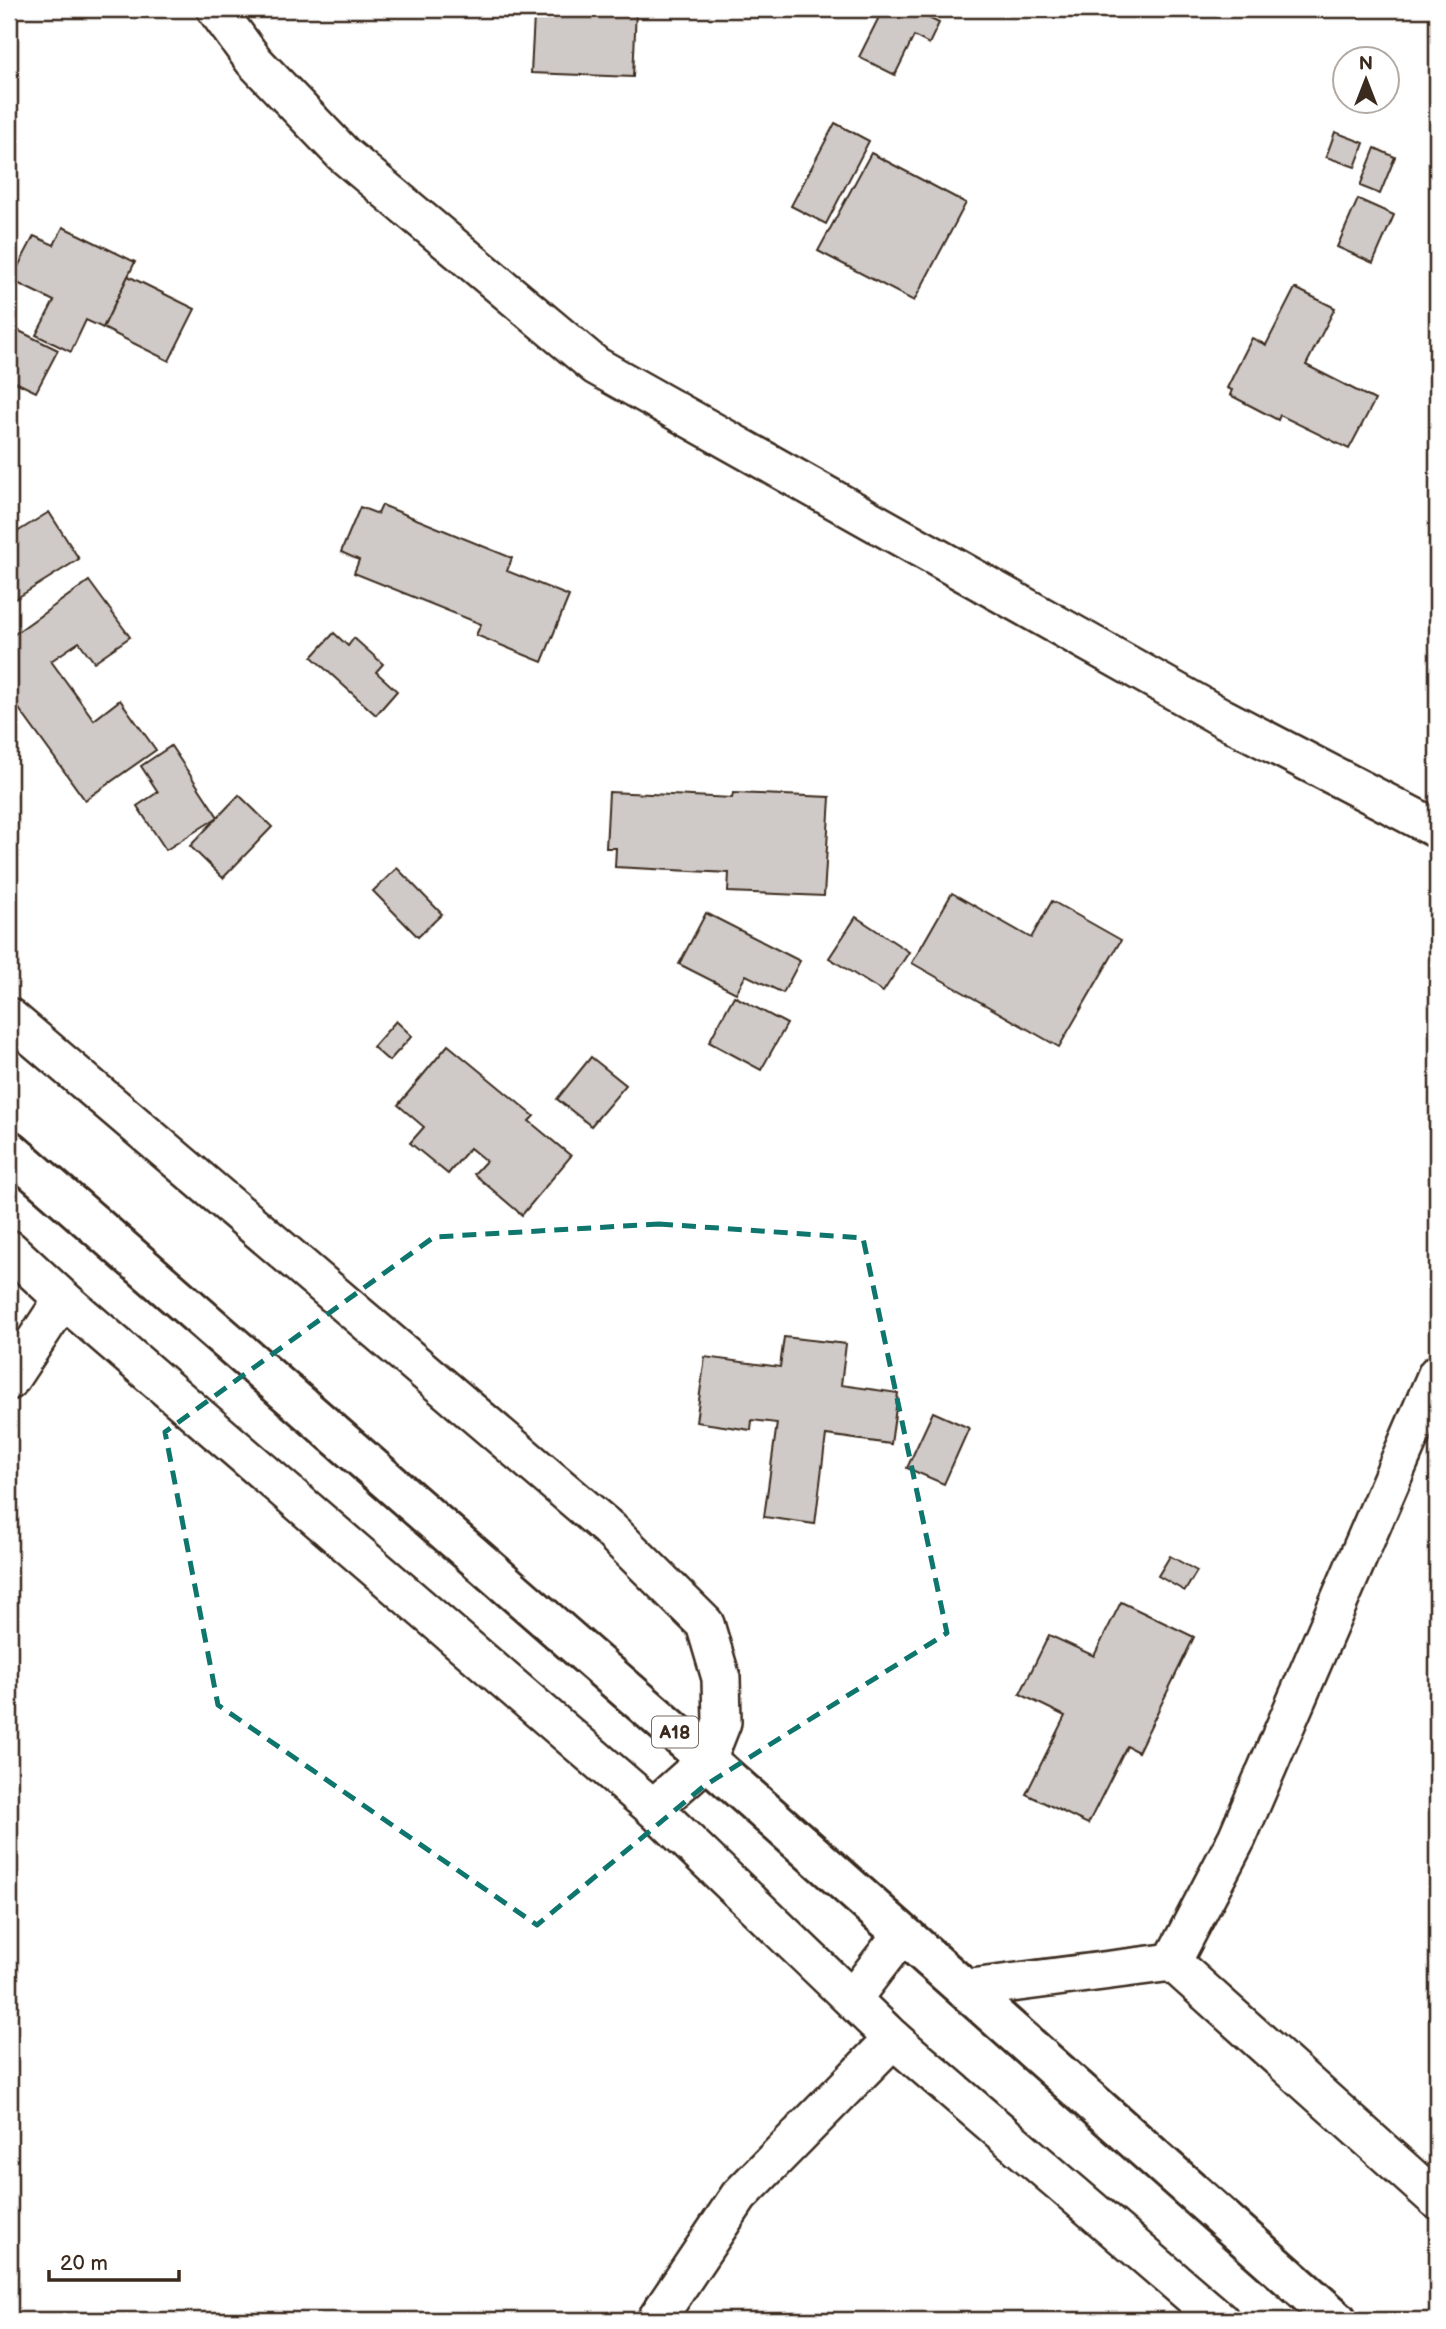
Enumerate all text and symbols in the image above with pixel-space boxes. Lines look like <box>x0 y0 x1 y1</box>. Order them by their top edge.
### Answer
north arrow <box>1330 46 1400 116</box>
text: N <box>1359 53 1373 76</box>
road number: A18 <box>652 1716 698 1748</box>
scale bar <box>49 2238 178 2282</box>
text: 20 m <box>60 2251 108 2276</box>

